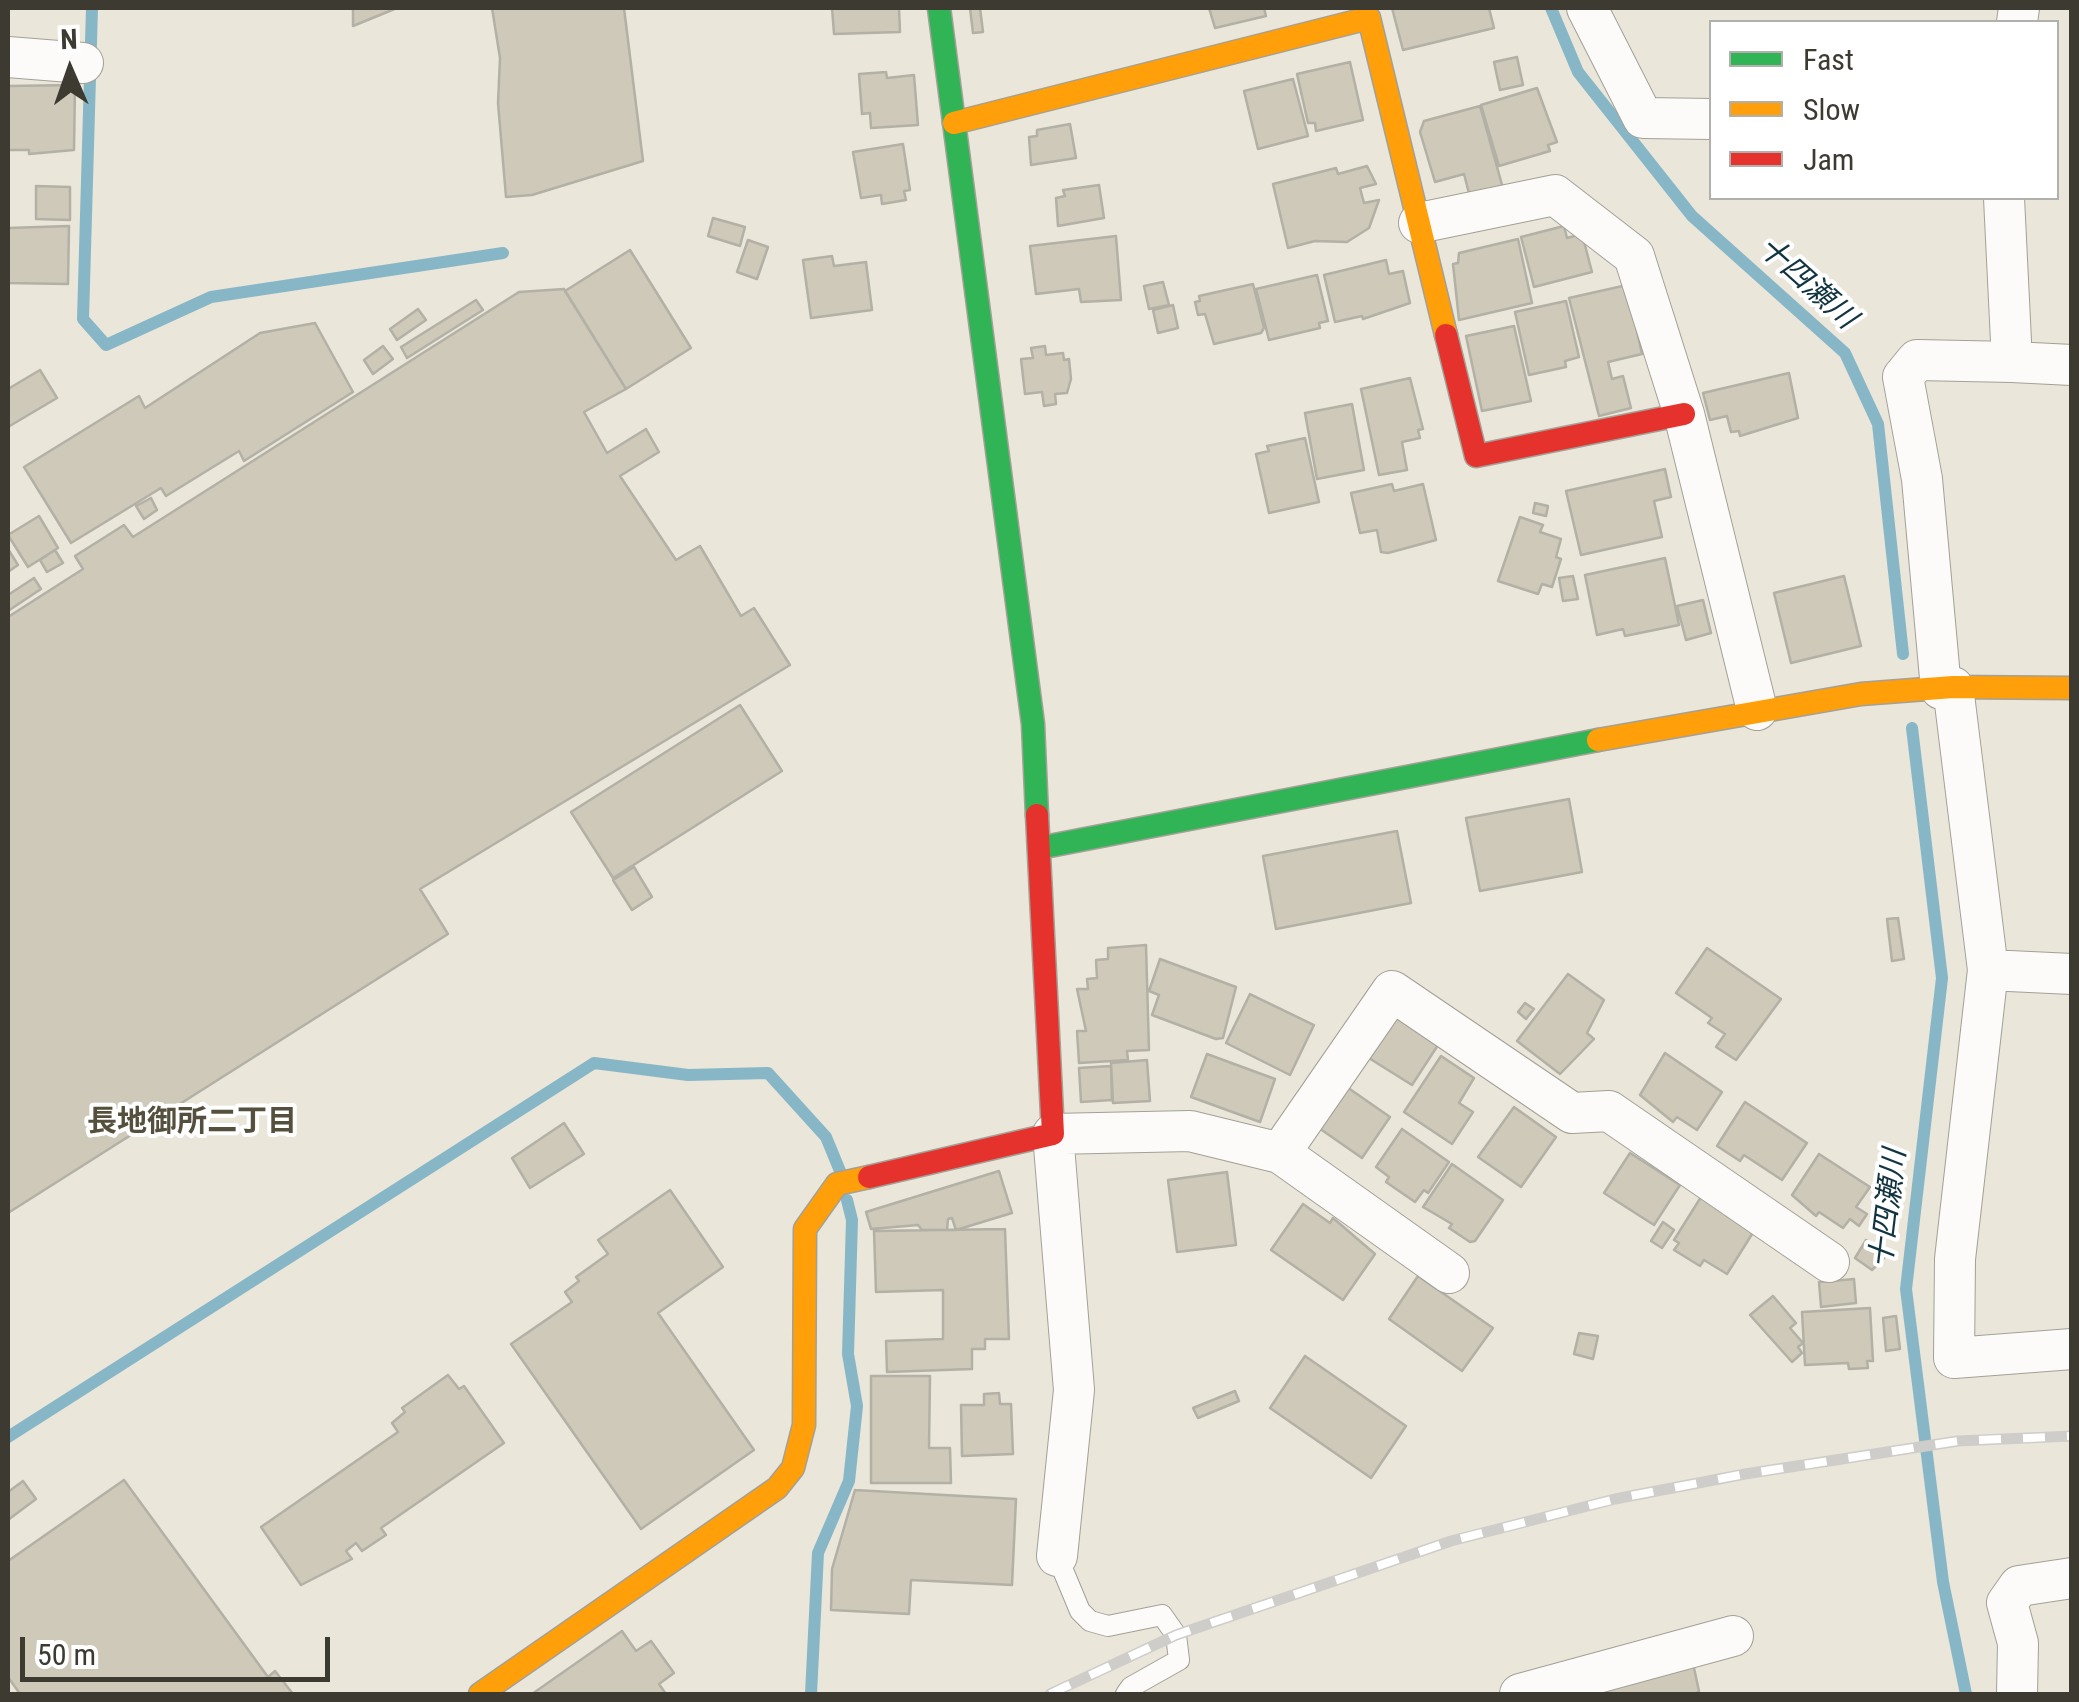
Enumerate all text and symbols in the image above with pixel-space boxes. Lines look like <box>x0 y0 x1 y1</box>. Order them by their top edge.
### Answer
north arrow <box>20 20 120 120</box>
legend <box>1709 20 2059 200</box>
text: N <box>60 23 78 56</box>
text: Fast <box>1803 42 1854 77</box>
text: Slow <box>1803 92 1860 127</box>
text: Jam <box>1803 142 1854 177</box>
water label: 十四瀬川 <box>1749 230 1863 338</box>
district label: 長地御所二丁目 <box>87 1105 297 1141</box>
water label: 十四瀬川 <box>1865 1147 1915 1271</box>
scale bar <box>25 1617 335 1679</box>
text: 50 m <box>37 1637 96 1672</box>

